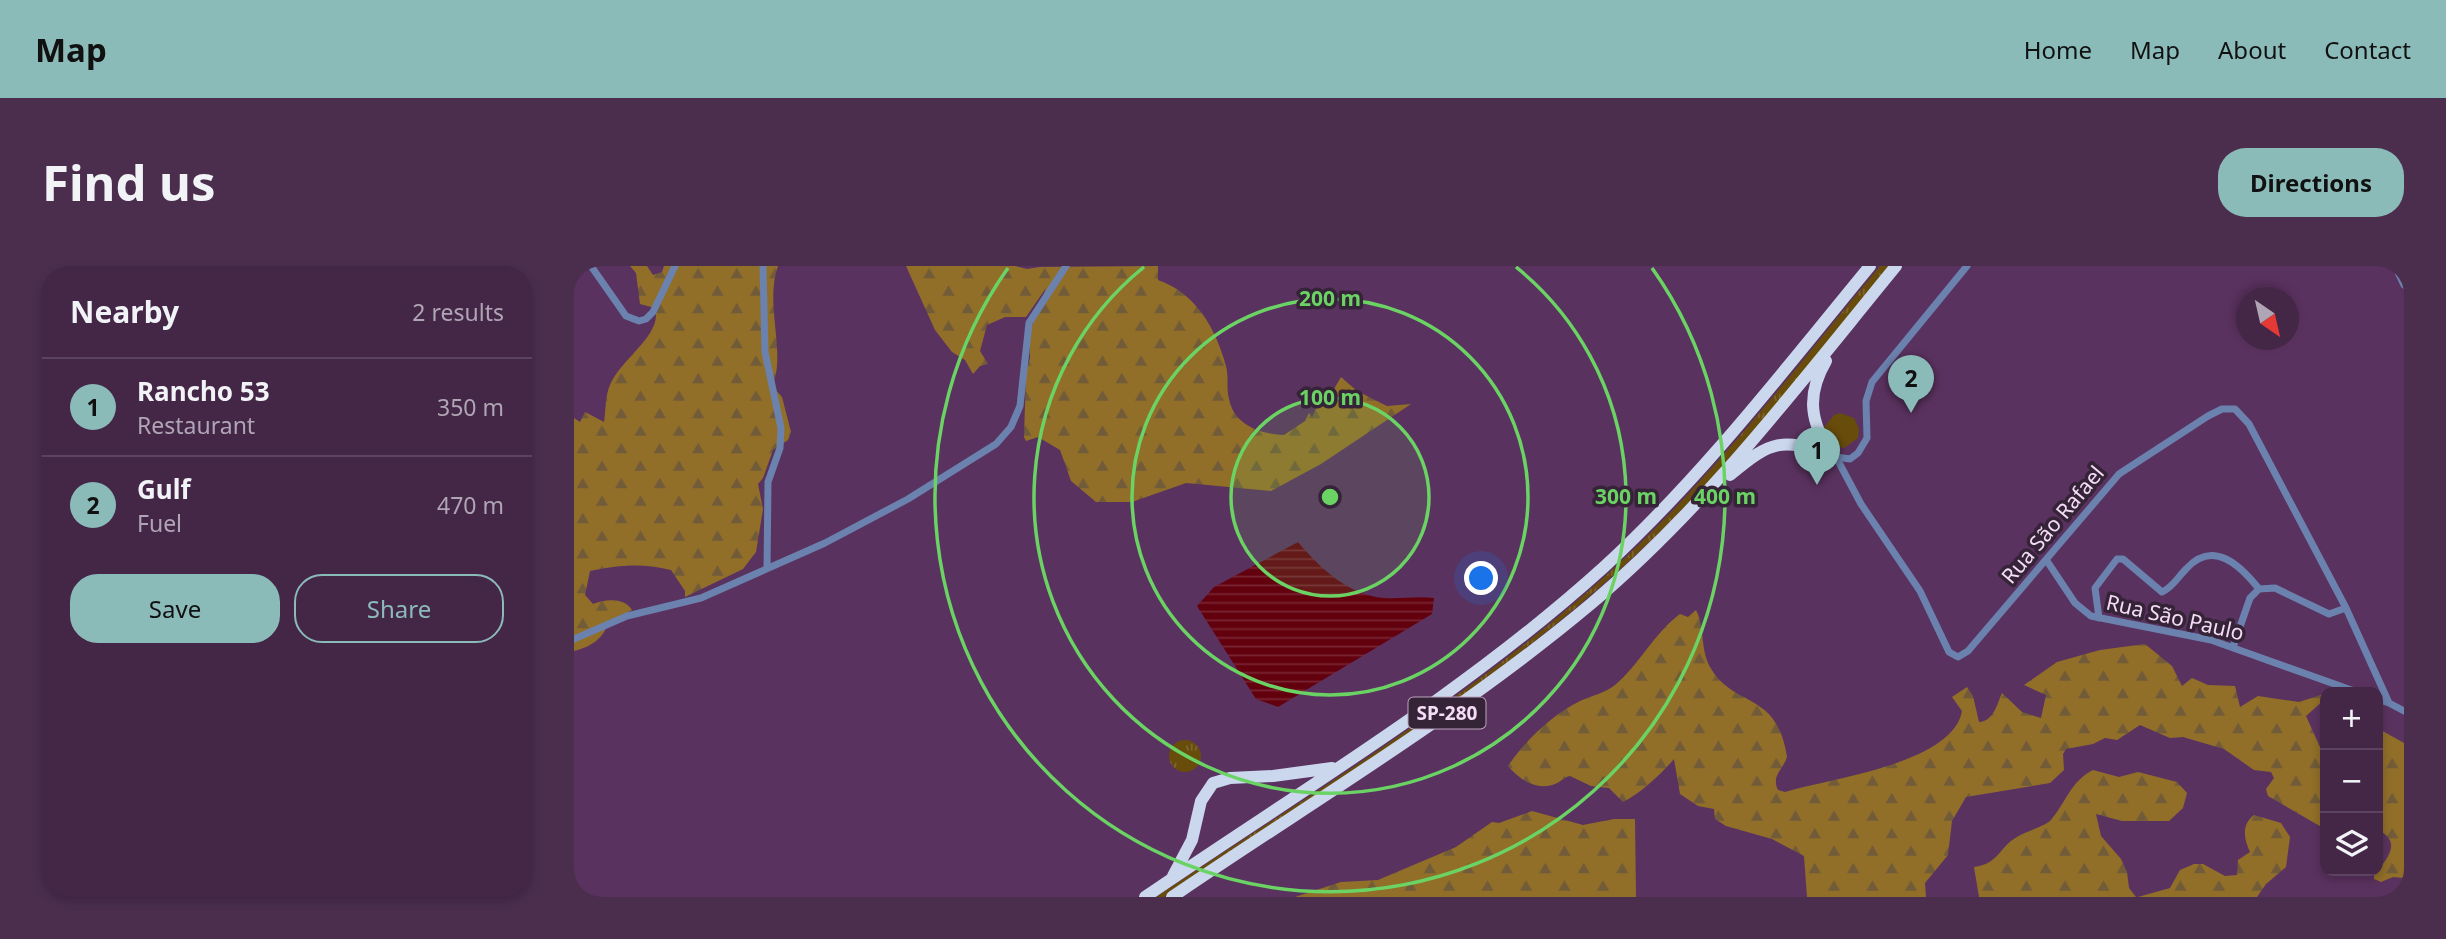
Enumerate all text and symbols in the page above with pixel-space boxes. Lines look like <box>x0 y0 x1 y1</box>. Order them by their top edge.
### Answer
text: Map <box>35 27 107 72</box>
text: Home <box>2024 33 2092 66</box>
text: Map <box>2130 33 2180 66</box>
text: About <box>2218 33 2286 66</box>
text: Contact <box>2324 33 2411 66</box>
button: Directions <box>2218 148 2404 217</box>
text: Find us <box>42 149 216 215</box>
text: 200 m <box>1299 284 1361 312</box>
north arrow <box>2236 287 2299 350</box>
text: Nearby <box>70 291 179 332</box>
text: 2 results <box>412 296 504 328</box>
pin: 2 <box>1888 355 1934 413</box>
text: Rancho 53 <box>137 373 270 409</box>
text: 100 m <box>1299 383 1361 411</box>
text: 1 <box>86 391 100 423</box>
text: 350 m <box>437 391 504 423</box>
text: Restaurant <box>137 409 255 441</box>
pin: 1 <box>1794 427 1840 485</box>
street label: Rua São Rafael <box>1995 459 2110 589</box>
text: Gulf <box>137 471 191 507</box>
text: 300 m <box>1595 482 1657 510</box>
text: 400 m <box>1694 482 1756 510</box>
centre of rings <box>1318 485 1342 509</box>
text: 2 <box>86 489 100 521</box>
text: 470 m <box>437 489 504 521</box>
text: Fuel <box>137 507 182 539</box>
your location <box>1464 561 1498 595</box>
button: Save <box>70 574 280 643</box>
button: Share <box>294 574 504 643</box>
street label: Rua São Paulo <box>2104 588 2247 646</box>
map controls <box>2320 687 2383 876</box>
button: + <box>2320 687 2383 750</box>
road number: SP-280 <box>1408 698 1486 728</box>
button: − <box>2320 750 2383 813</box>
button: layers <box>2320 813 2383 876</box>

